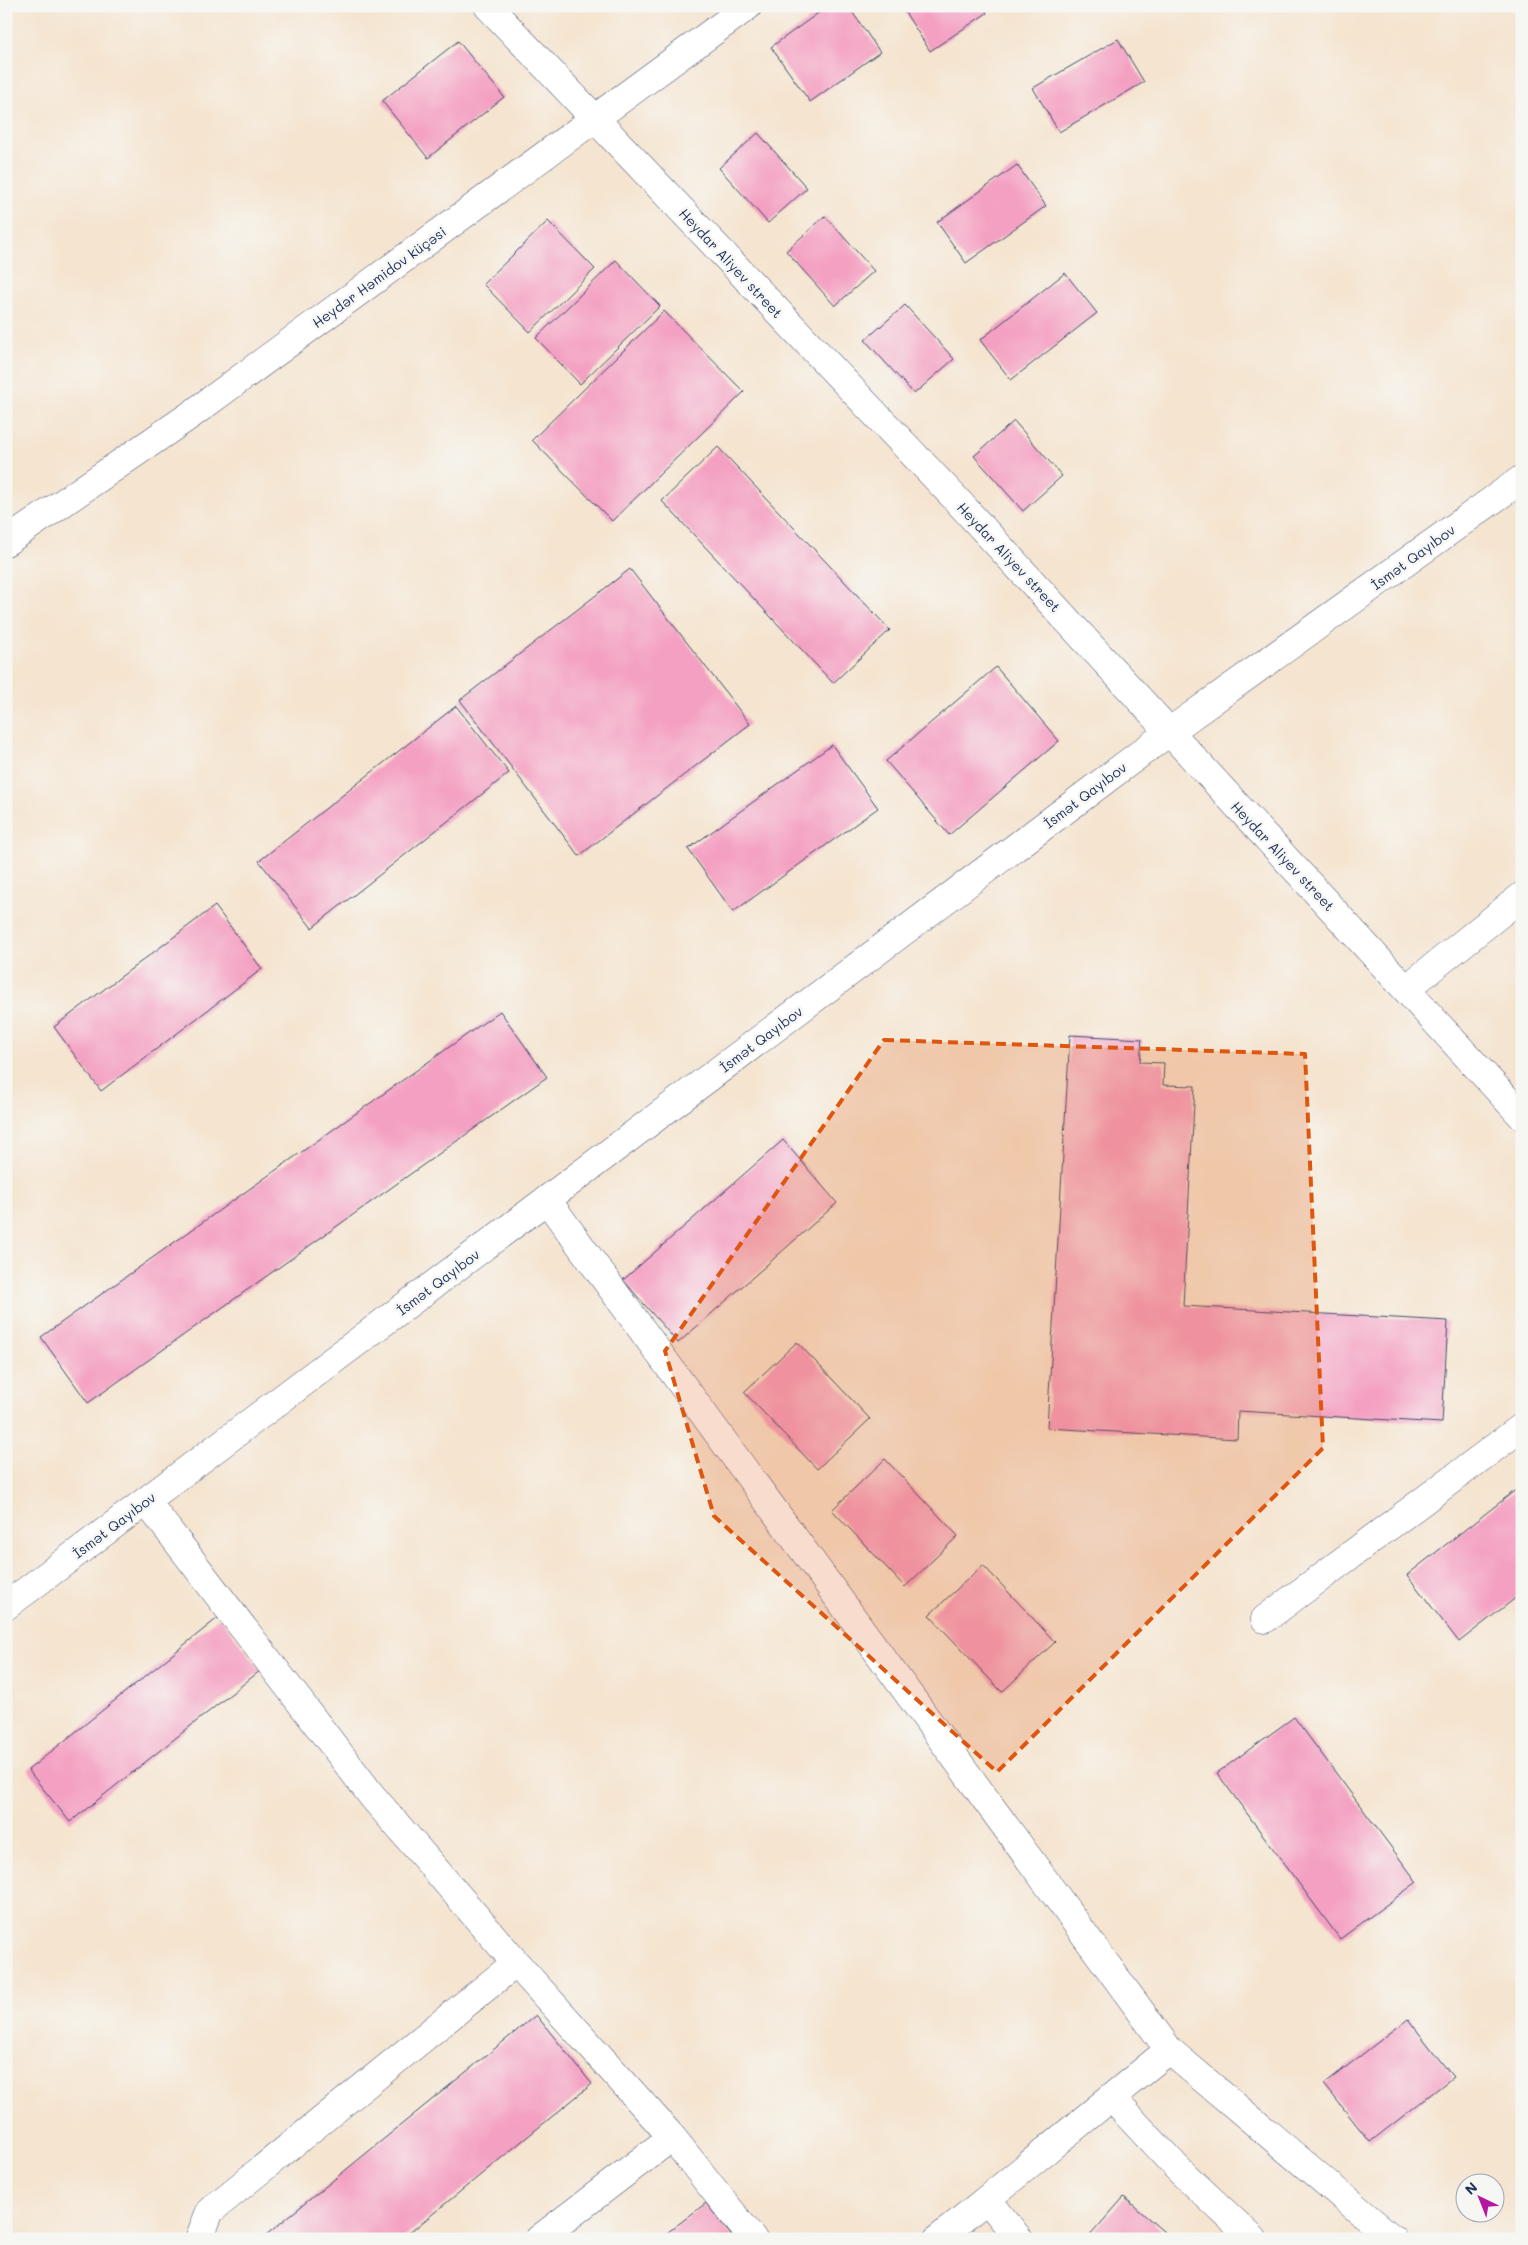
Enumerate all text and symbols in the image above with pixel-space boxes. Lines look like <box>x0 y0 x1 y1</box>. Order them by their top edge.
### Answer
street label: Heydar Aliyev street <box>675 204 787 322</box>
street label: Heydər Həmidov küçəsi <box>308 222 450 332</box>
street label: Heydar Aliyev street <box>953 498 1065 616</box>
street label: İsmət Qayıbov <box>1367 520 1459 594</box>
street label: İsmət Qayıbov <box>1040 758 1130 832</box>
street label: Heydar Aliyev street <box>1227 797 1339 915</box>
street label: İsmət Qayıbov <box>716 1002 806 1076</box>
street label: İsmət Qayıbov <box>393 1245 483 1319</box>
street label: İsmət Qayıbov <box>69 1488 159 1562</box>
north arrow <box>1456 2172 1506 2222</box>
text: N <box>1460 2178 1481 2199</box>

